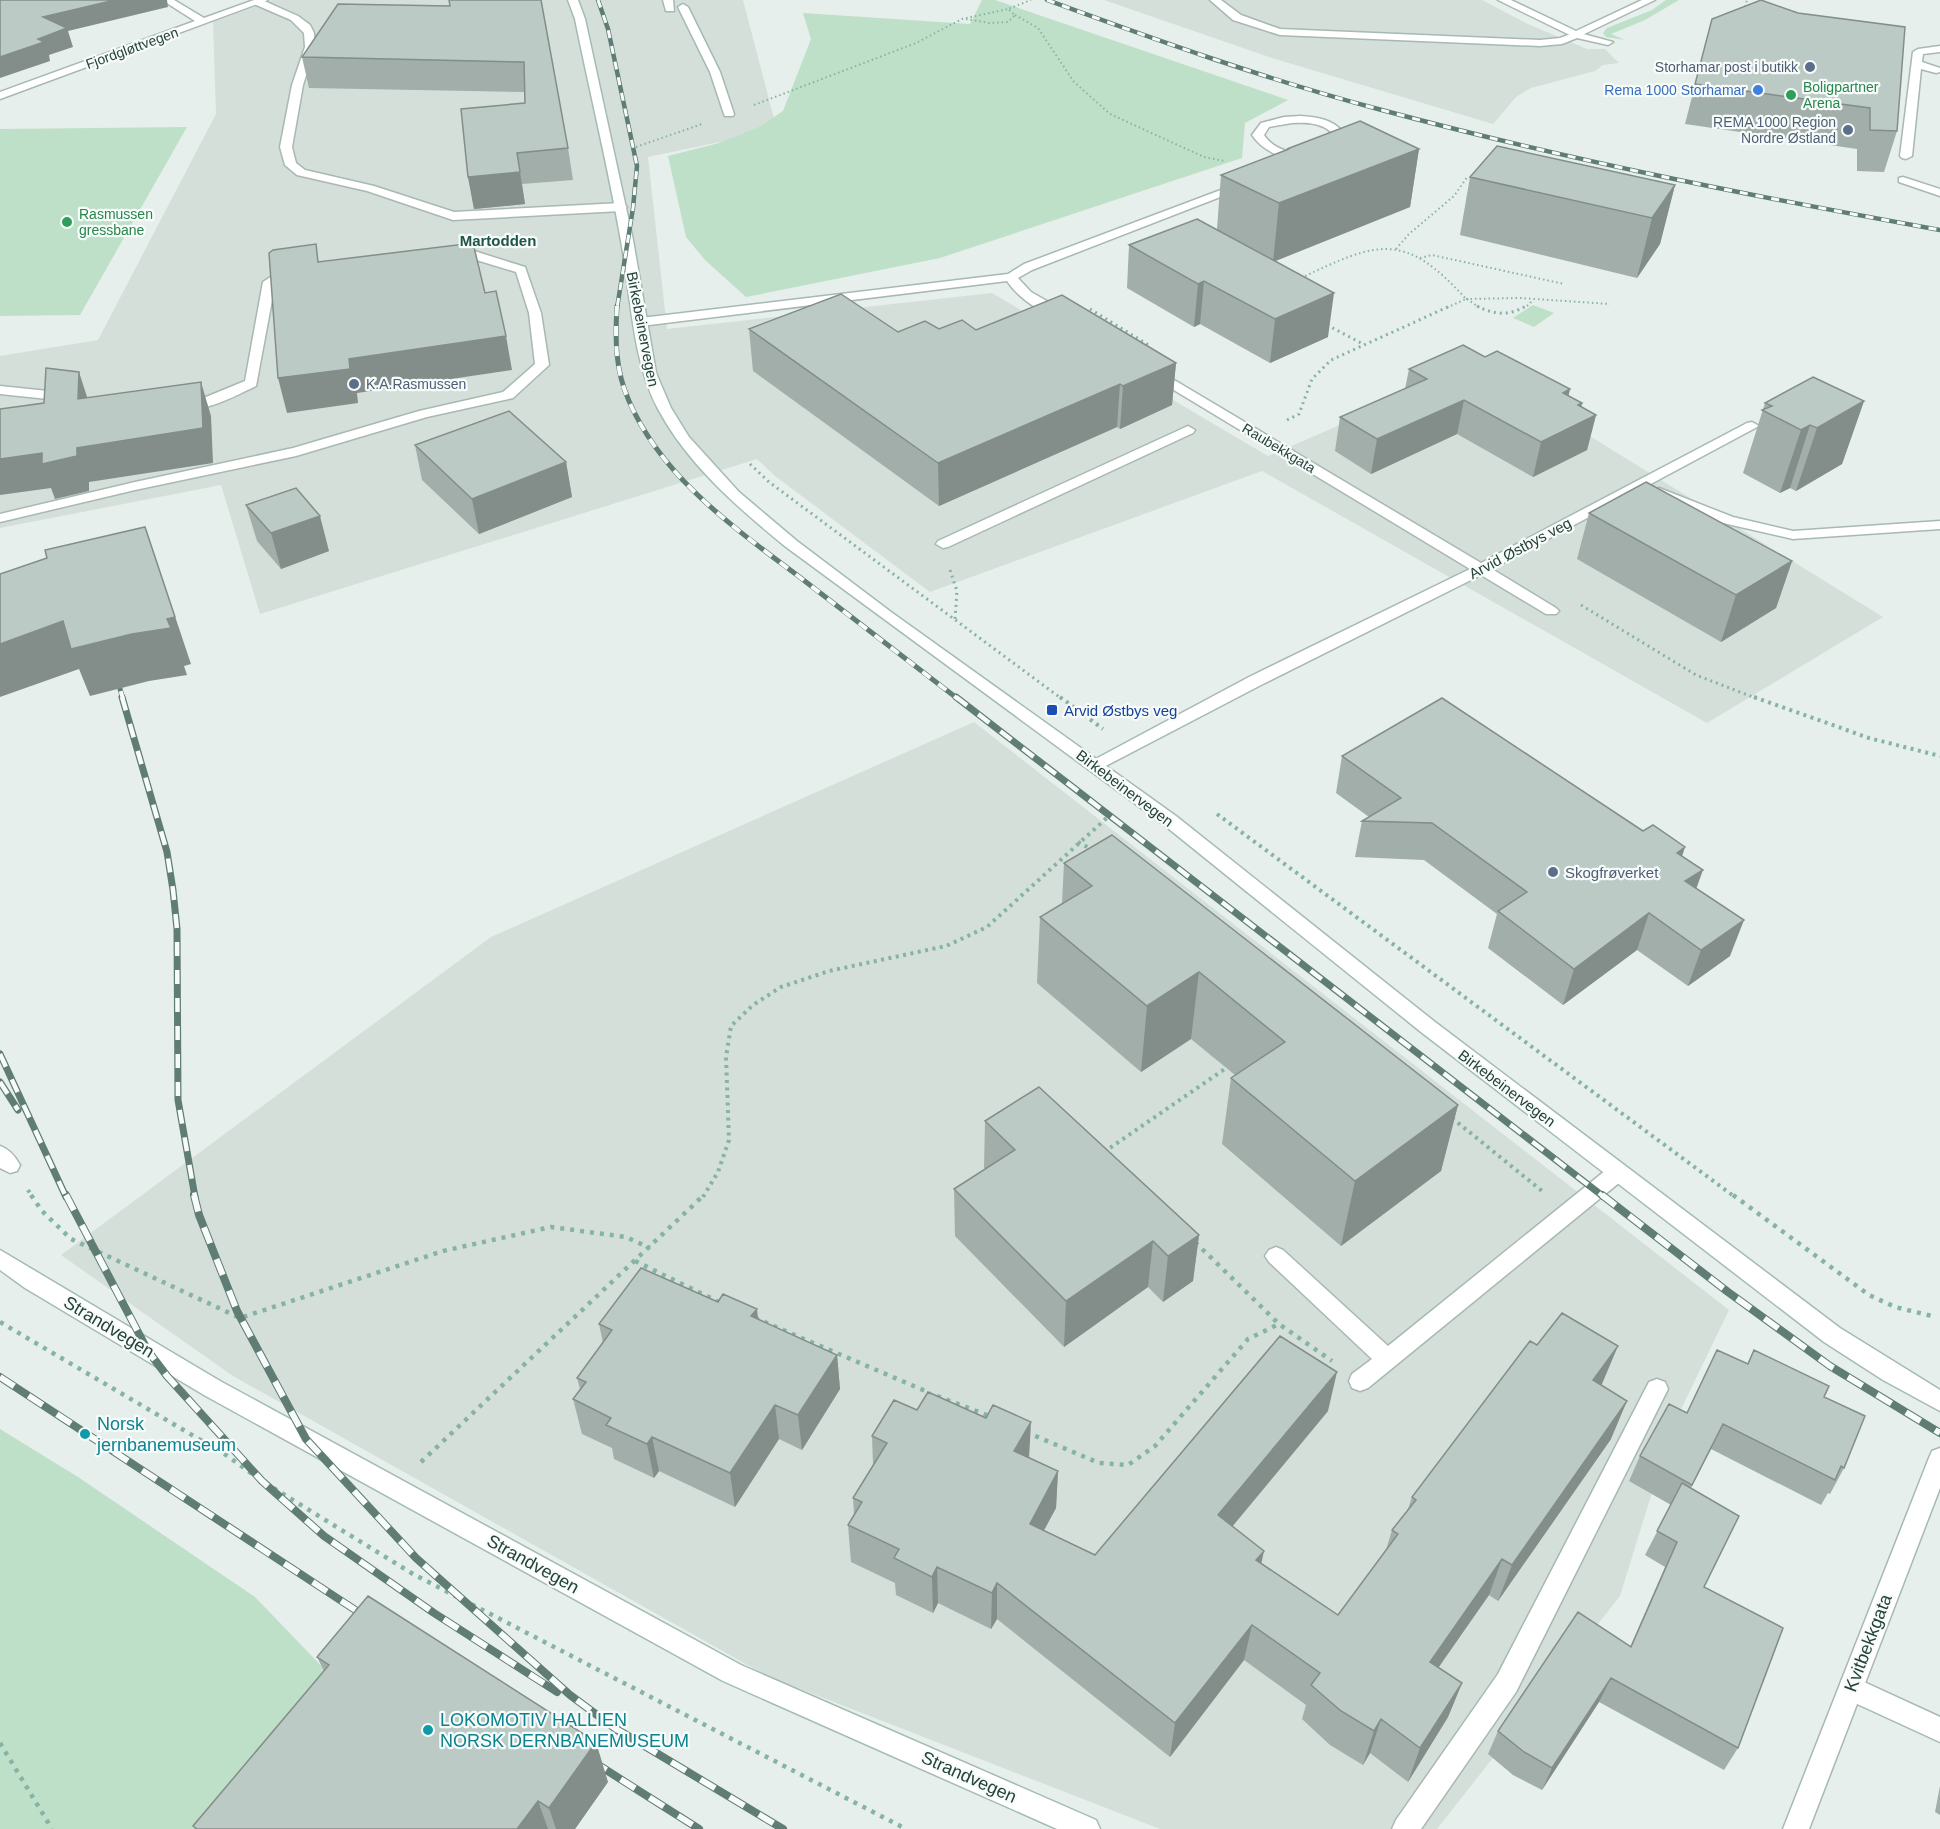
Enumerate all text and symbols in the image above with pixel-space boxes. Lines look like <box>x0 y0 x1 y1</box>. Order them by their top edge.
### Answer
street label: Fjordgløttvegen <box>84 24 180 72</box>
place label: Storhamar post i butikk <box>1655 59 1799 75</box>
marker: Storhamar post i butikk <box>1803 60 1817 74</box>
place label: Boligpartner Arena <box>1803 79 1879 111</box>
place label: Rema 1000 Storhamar <box>1604 82 1746 98</box>
marker: Rema 1000 Storhamar <box>1751 83 1765 97</box>
marker: Boligpartner Arena <box>1784 88 1798 102</box>
place label: REMA 1000 Region Nordre Østland <box>1713 114 1836 146</box>
marker: REMA 1000 Region Nordre Østland <box>1841 123 1855 137</box>
place label: Rasmussen gressbane <box>79 206 153 238</box>
marker: Rasmussen gressbane <box>60 215 74 229</box>
district label: Martodden <box>460 232 536 249</box>
street label: Birkebeinervegen <box>624 270 662 388</box>
place label: K.A.Rasmussen <box>366 376 466 392</box>
marker: K.A.Rasmussen <box>347 377 361 391</box>
street label: Raubekkgata <box>1240 420 1319 476</box>
street label: Arvid Østbys veg <box>1466 514 1574 582</box>
place label: Arvid Østbys veg <box>1064 702 1177 719</box>
marker: Arvid Østbys veg <box>1045 703 1059 717</box>
street label: Birkebeinervegen <box>1073 746 1177 830</box>
place label: Skogfrøverket <box>1565 864 1659 881</box>
marker: Skogfrøverket <box>1546 865 1560 879</box>
street label: Birkebeinervegen <box>1455 1046 1559 1130</box>
street label: Strandvegen <box>60 1292 158 1362</box>
place label: Norsk jernbanemuseum <box>96 1414 236 1455</box>
marker: Norsk jernbanemuseum <box>78 1427 92 1441</box>
street label: Strandvegen <box>484 1531 582 1597</box>
street label: Kvitbekkgata <box>1840 1590 1896 1695</box>
place label: LOKOMOTIV HALLIEN NORSK DERNBANEMUSEUM <box>440 1710 689 1751</box>
marker: LOKOMOTIV HALLIEN NORSK DERNBANEMUSEUM <box>421 1723 435 1737</box>
street label: Strandvegen <box>918 1747 1020 1807</box>

